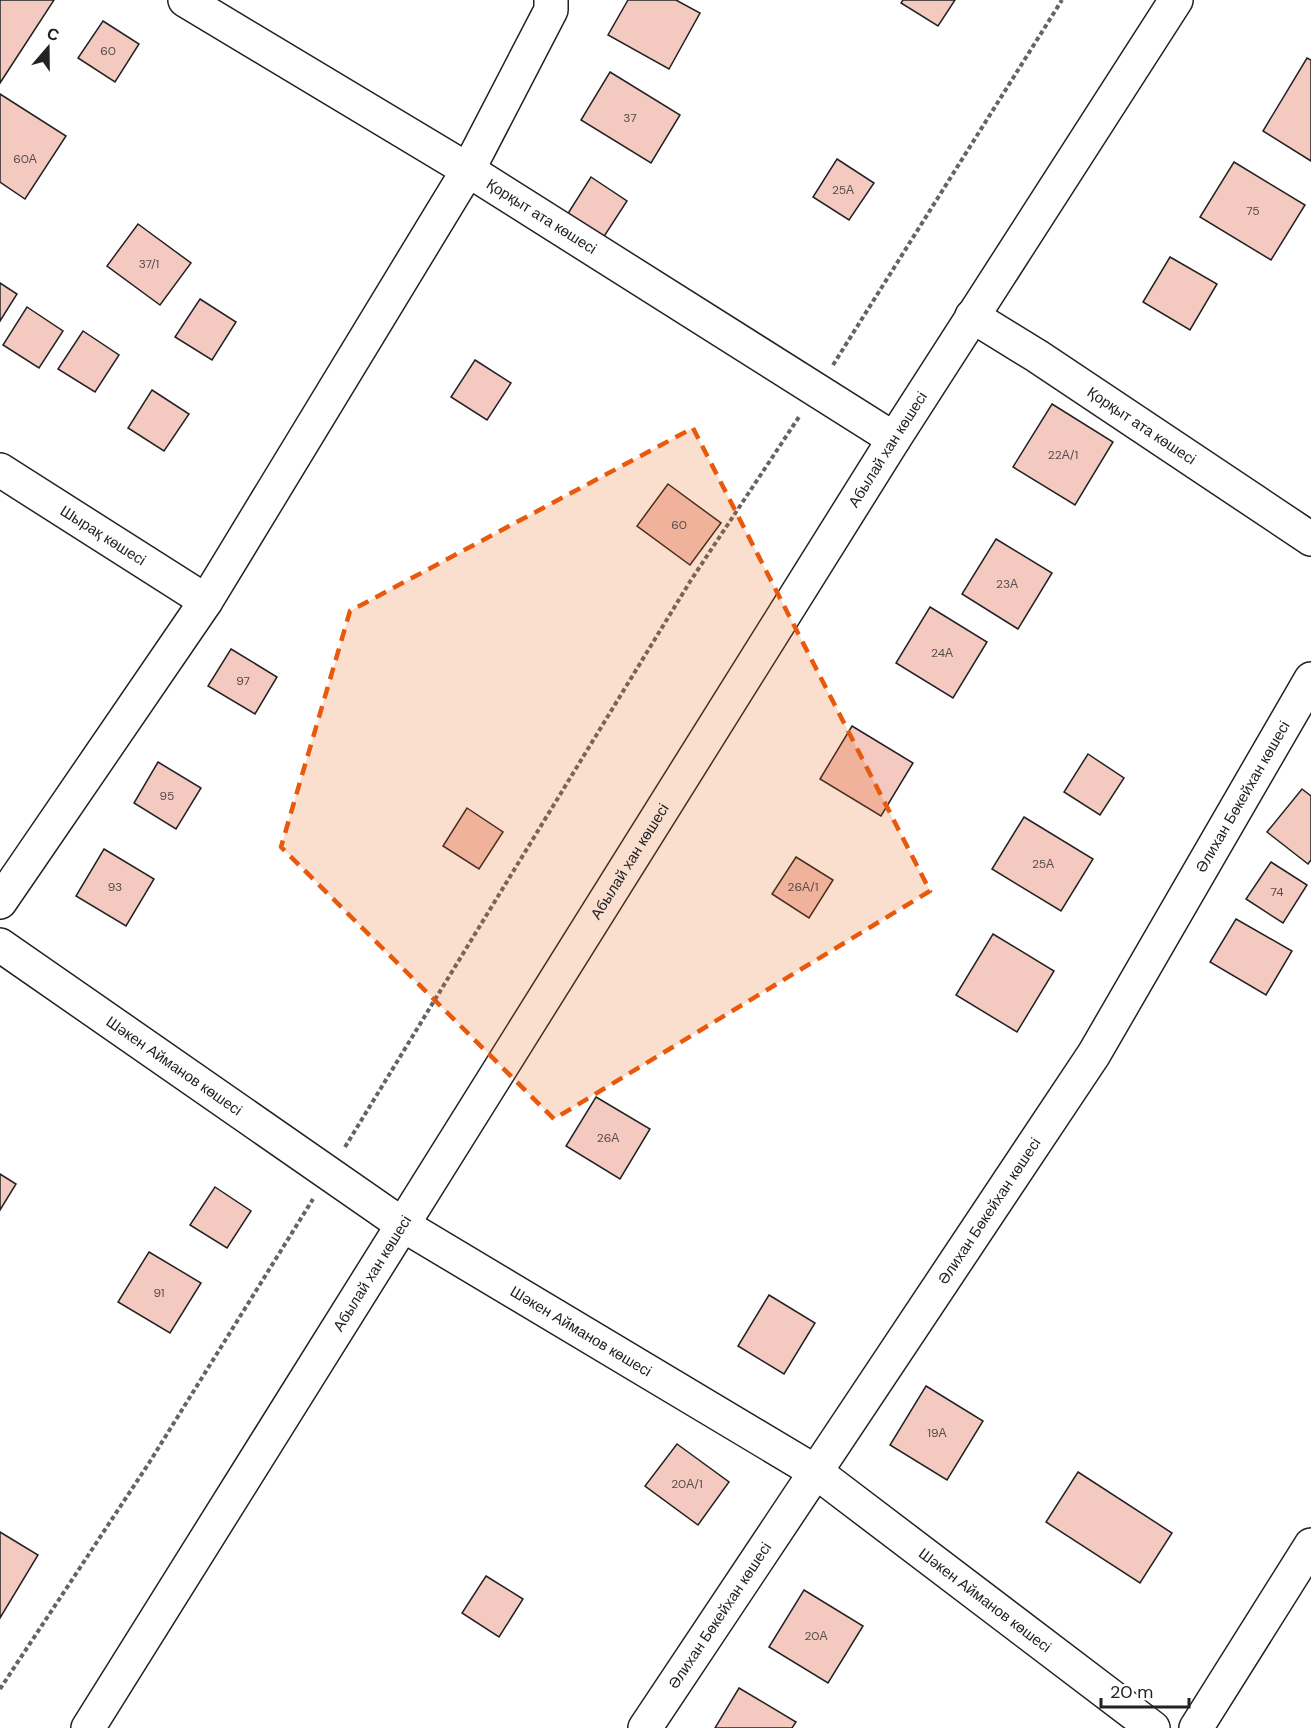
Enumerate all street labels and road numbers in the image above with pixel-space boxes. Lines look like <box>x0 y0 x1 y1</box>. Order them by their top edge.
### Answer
street label: Қорқыт ата көшесі <box>482 174 600 259</box>
street label: Қорқыт ата көшесі <box>1083 382 1200 469</box>
street label: Абылай хан көшесі <box>844 388 932 511</box>
street label: Шырақ көшесі <box>56 501 150 570</box>
street label: Әлихан Бөкейхан көшесі <box>1191 717 1295 876</box>
street label: Абылай хан көшесі <box>586 800 674 923</box>
street label: Шәкен Айманов көшесі <box>102 1012 246 1120</box>
street label: Әлихан Бөкейхан көшесі <box>933 1134 1045 1288</box>
street label: Абылай хан көшесі <box>328 1212 416 1335</box>
street label: Шәкен Айманов көшесі <box>507 1281 655 1381</box>
street label: Әлихан Бөкейхан көшесі <box>664 1538 776 1693</box>
street label: Шәкен Айманов көшесі <box>915 1544 1055 1657</box>

